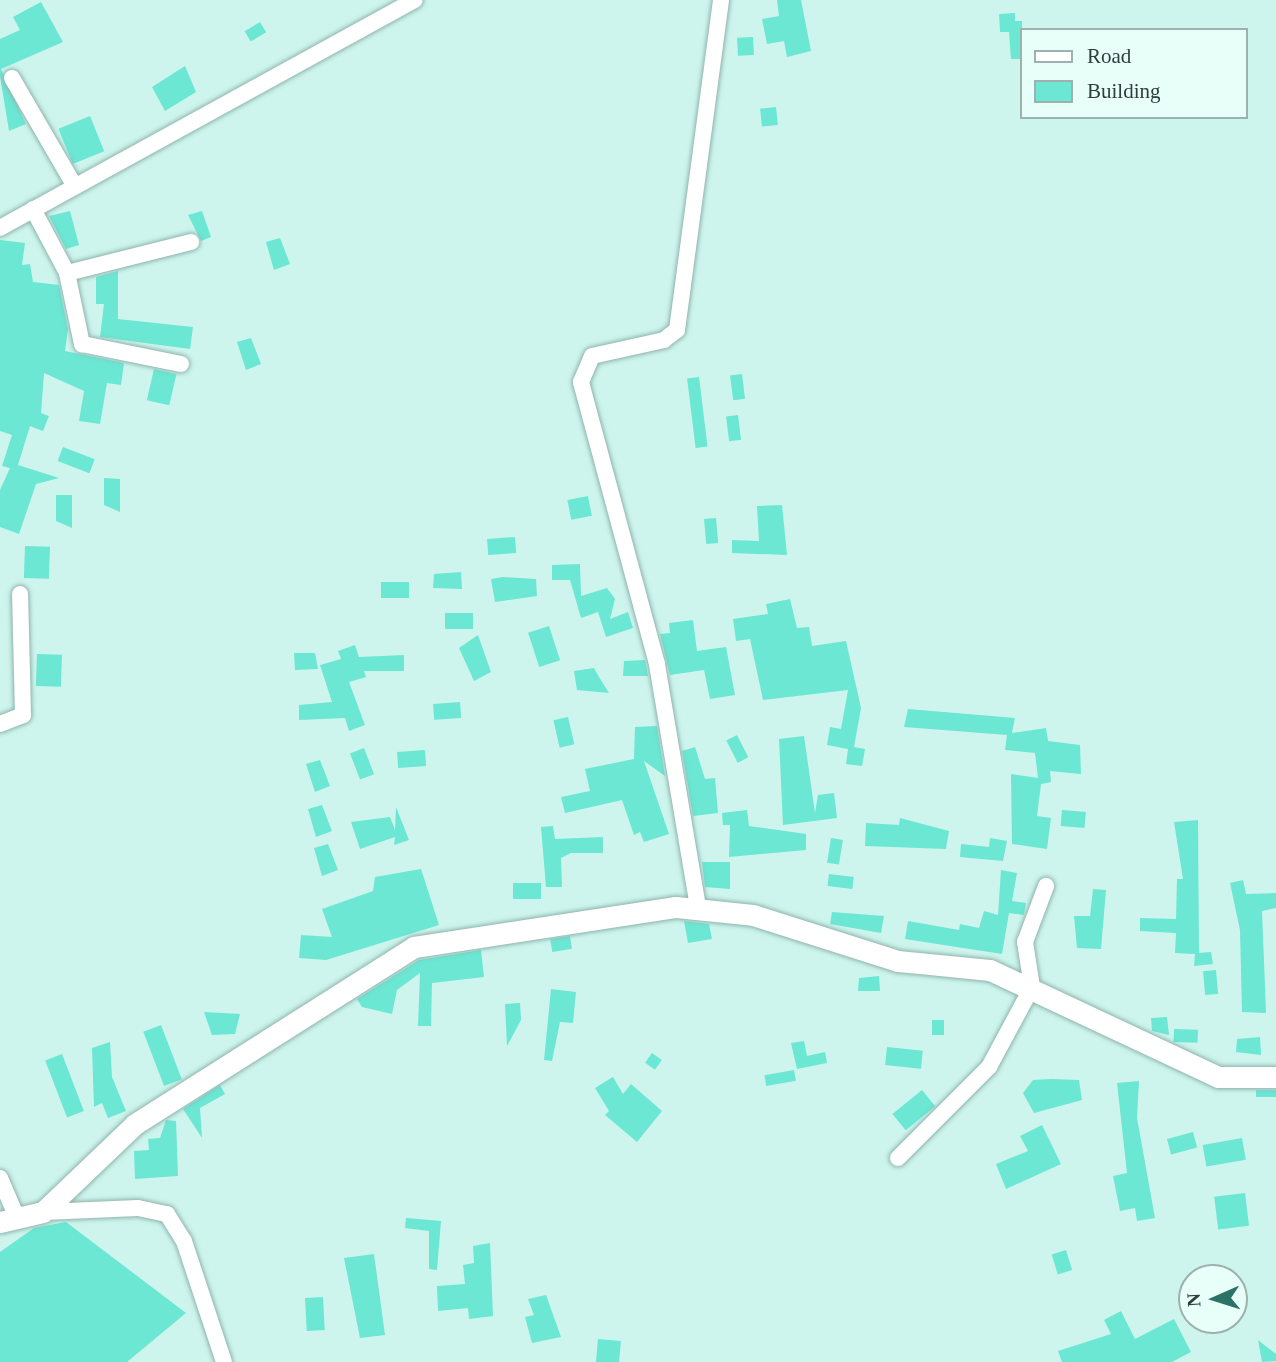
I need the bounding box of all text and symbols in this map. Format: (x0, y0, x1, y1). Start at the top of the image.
legend (1020, 28, 1248, 119)
text: Road (1087, 44, 1131, 68)
text: Building (1087, 79, 1161, 103)
north arrow (1178, 1264, 1248, 1334)
text: N (1183, 1293, 1204, 1307)

